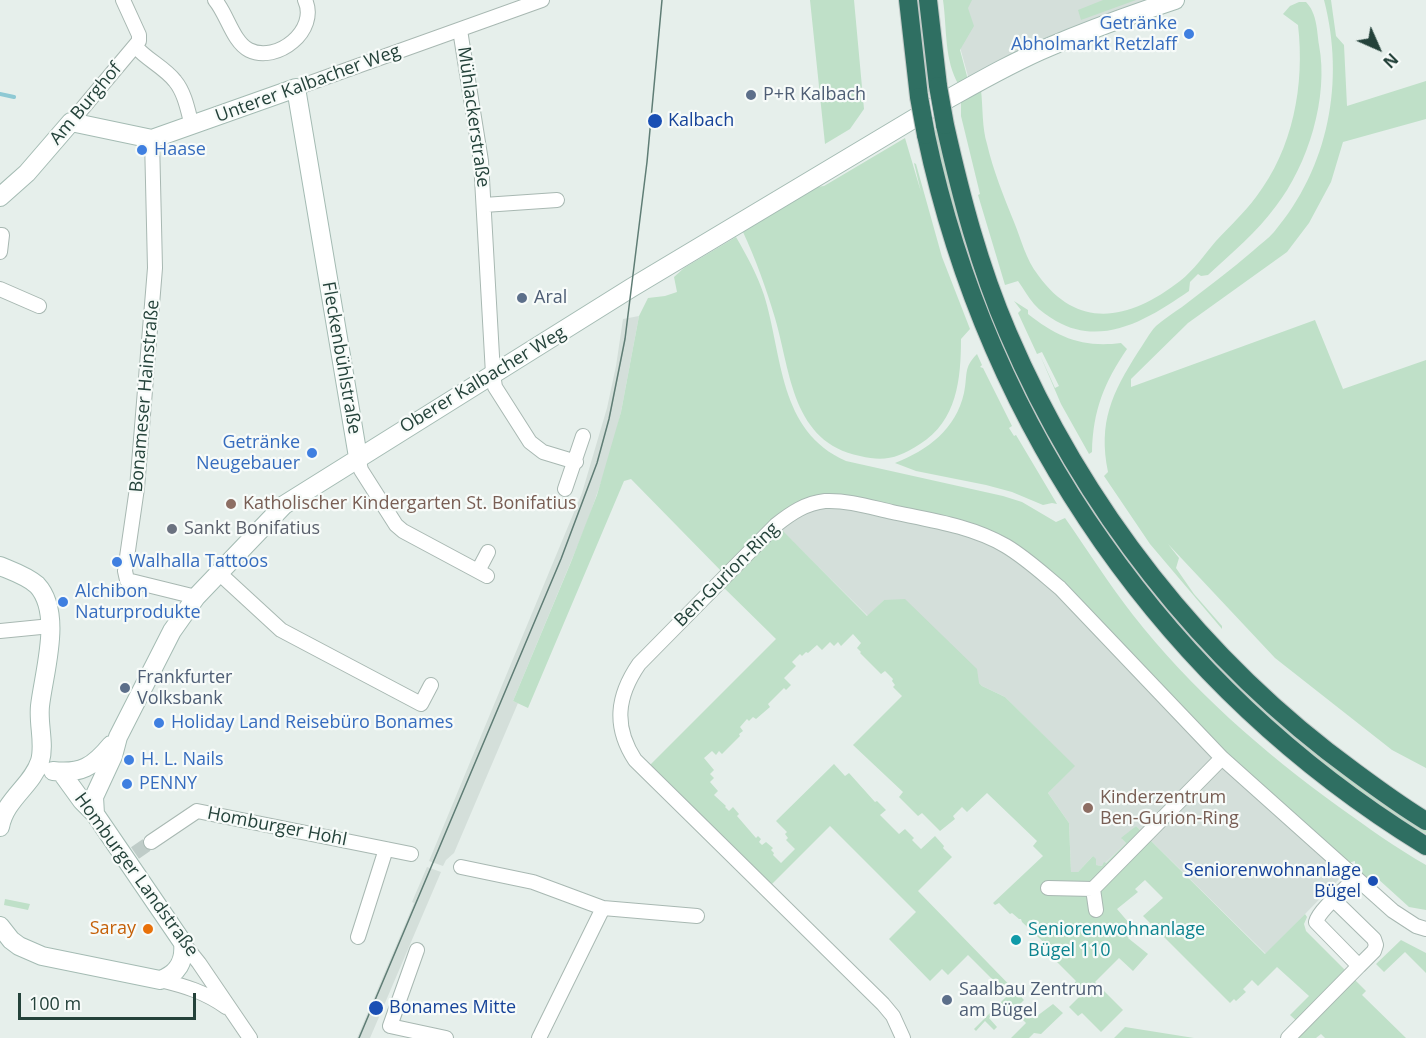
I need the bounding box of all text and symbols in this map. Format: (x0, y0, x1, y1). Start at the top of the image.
place label: Getränke Abholmarkt Retzlaff (1011, 13, 1177, 56)
north arrow (1348, 18, 1408, 78)
marker: Getränke Abholmarkt Retzlaff (1182, 27, 1196, 41)
street label: Unterer Kalbacher Weg (213, 40, 403, 128)
street label: Mühlackerstraße (452, 45, 494, 189)
text: N (1378, 48, 1403, 73)
street label: Am Burghof (45, 59, 127, 149)
place label: P+R Kalbach (763, 84, 866, 106)
marker: P+R Kalbach (744, 88, 758, 102)
place label: Kalbach (668, 110, 734, 132)
marker: Kalbach (646, 112, 664, 130)
place label: Haase (154, 139, 206, 161)
marker: Haase (135, 143, 149, 157)
street label: Fleckenbühlstraße (317, 280, 365, 436)
place label: Aral (534, 287, 567, 309)
marker: Aral (515, 291, 529, 305)
street label: Bonameser Hainstraße (126, 299, 164, 493)
street label: Oberer Kalbacher Weg (396, 322, 570, 438)
place label: Getränke Neugebauer (196, 432, 300, 474)
marker: Getränke Neugebauer (305, 446, 319, 460)
place label: Katholischer Kindergarten St. Bonifatius (243, 493, 577, 515)
marker: Katholischer Kindergarten St. Bonifatius (224, 497, 238, 511)
place label: Sankt Bonifatius (184, 518, 320, 540)
street label: Ben-Gurion-Ring (670, 518, 784, 632)
marker: Sankt Bonifatius (165, 522, 179, 536)
place label: Walhalla Tattoos (129, 551, 268, 573)
marker: Walhalla Tattoos (110, 555, 124, 569)
place label: Alchibon Naturprodukte (75, 581, 201, 624)
marker: Alchibon Naturprodukte (56, 595, 70, 609)
place label: Frankfurter Volksbank (137, 667, 232, 710)
marker: Frankfurter Volksbank (118, 681, 132, 695)
place label: Holiday Land Reisebüro Bonames (171, 712, 453, 734)
marker: Holiday Land Reisebüro Bonames (152, 716, 166, 730)
place label: H. L. Nails (141, 749, 224, 771)
marker: H. L. Nails (122, 753, 136, 767)
place label: PENNY (139, 773, 197, 795)
marker: PENNY (120, 777, 134, 791)
place label: Kinderzentrum Ben-Gurion-Ring (1100, 787, 1239, 830)
street label: Homburger Landstraße (69, 789, 203, 961)
marker: Kinderzentrum Ben-Gurion-Ring (1081, 801, 1095, 815)
street label: Homburger Hohl (205, 803, 349, 851)
place label: Seniorenwohnanlage Bügel (1184, 860, 1361, 902)
marker: Seniorenwohnanlage Bügel (1366, 874, 1380, 888)
place label: Saray (90, 918, 136, 940)
place label: Seniorenwohnanlage Bügel 110 (1028, 919, 1205, 962)
marker: Saray (141, 922, 155, 936)
marker: Seniorenwohnanlage Bügel 110 (1009, 933, 1023, 947)
place label: Saalbau Zentrum am Bügel (959, 979, 1103, 1022)
scale bar (21, 981, 200, 1019)
text: 100 m (29, 991, 81, 1015)
marker: Saalbau Zentrum am Bügel (940, 993, 954, 1007)
place label: Bonames Mitte (389, 997, 516, 1019)
marker: Bonames Mitte (367, 999, 385, 1017)

